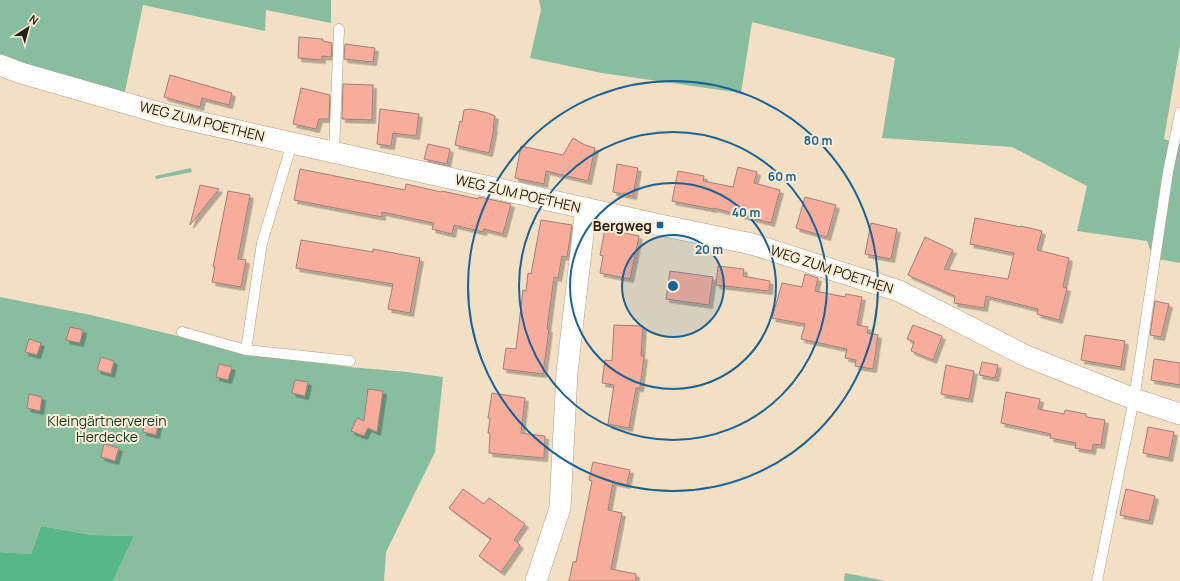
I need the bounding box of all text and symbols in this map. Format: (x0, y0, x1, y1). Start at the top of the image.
north arrow (8, 8, 48, 48)
text: N (27, 11, 42, 28)
street label: WEG ZUM POETHEN (137, 96, 267, 146)
text: 80 m (804, 132, 832, 149)
text: 60 m (768, 168, 796, 185)
street label: WEG ZUM POETHEN (453, 169, 583, 217)
text: 40 m (732, 204, 760, 221)
place label: Bergweg (593, 216, 652, 235)
marker: Bergweg (655, 220, 665, 230)
street label: WEG ZUM POETHEN (768, 240, 896, 298)
text: 20 m (695, 241, 723, 258)
centre of rings (666, 279, 680, 293)
park label: Kleingärtnerverein Herdecke (47, 411, 167, 446)

